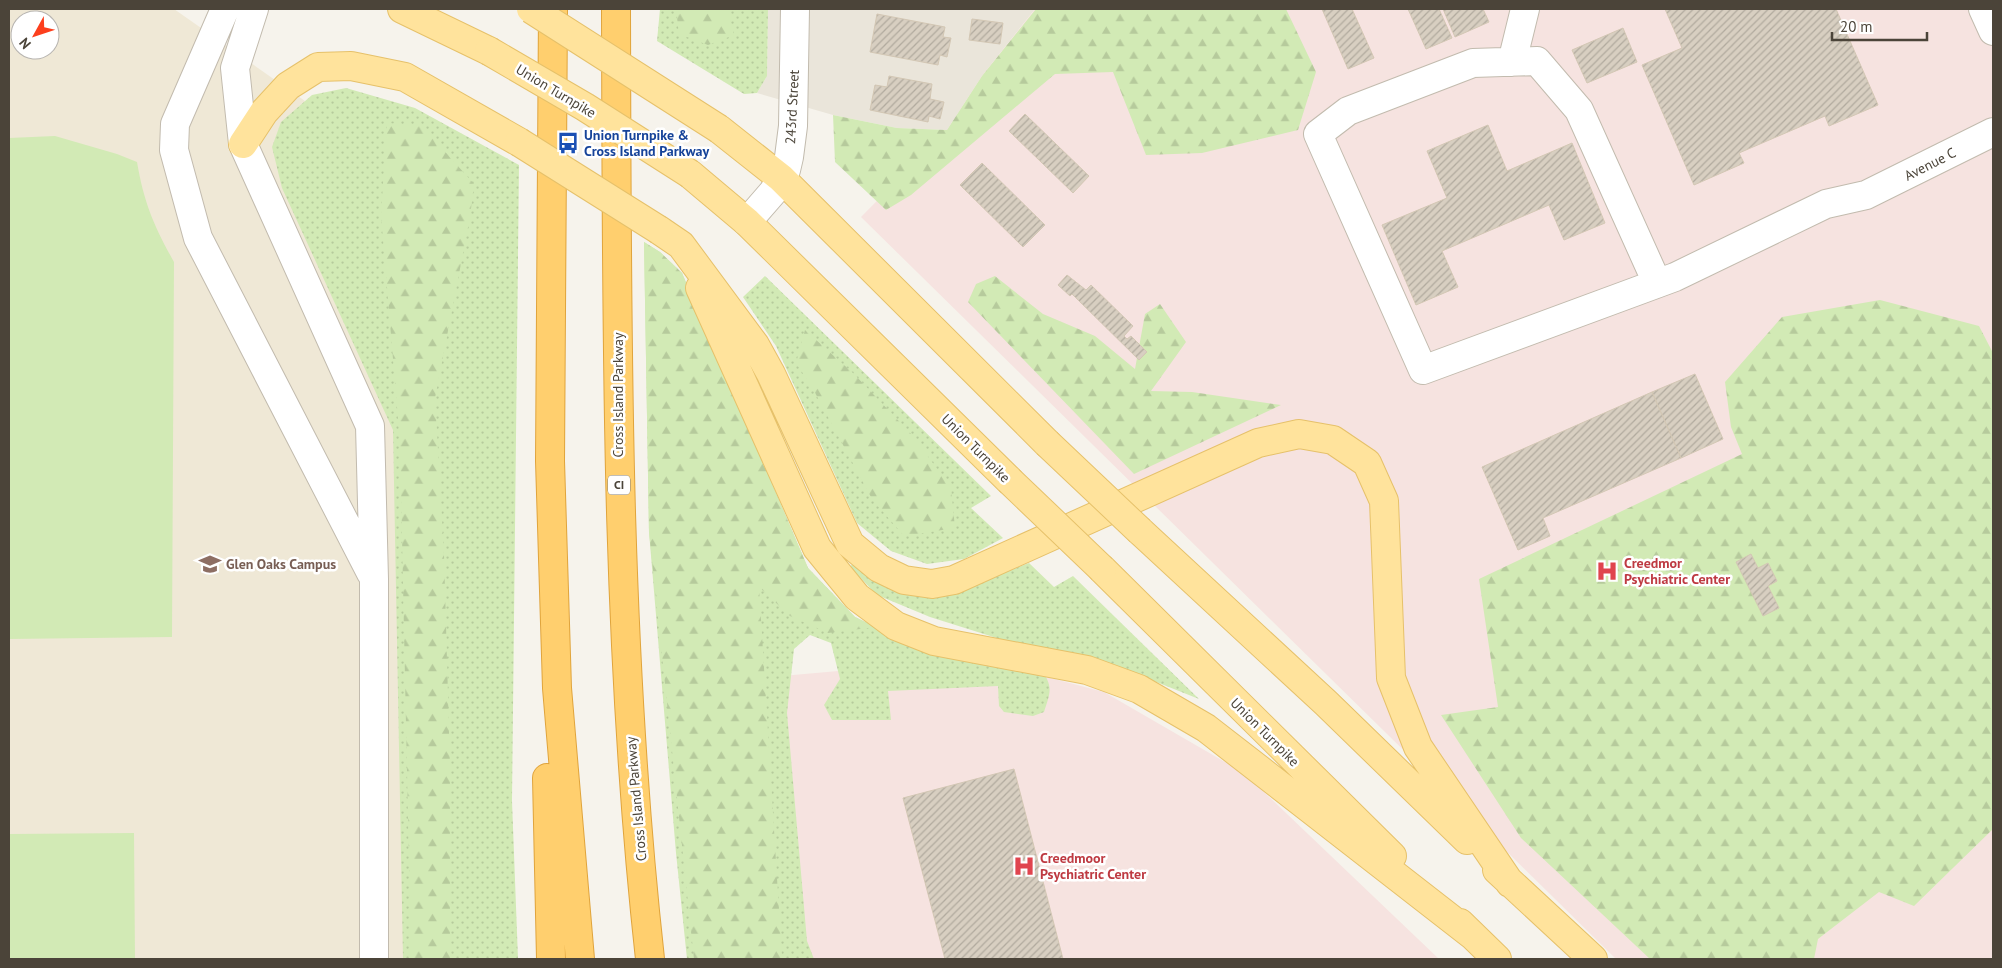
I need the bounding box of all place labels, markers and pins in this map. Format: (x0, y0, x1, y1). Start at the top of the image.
place label: Union Turnpike & Cross Island Parkway (584, 126, 710, 160)
bus stop icon: Union Turnpike & Cross Island Parkway (555, 130, 581, 156)
school or university icon: Glen Oaks Campus (197, 551, 223, 577)
place label: Creedmor Psychiatric Center (1624, 554, 1730, 588)
place label: Glen Oaks Campus (226, 555, 336, 573)
hospital icon: Creedmor Psychiatric Center (1594, 558, 1620, 584)
place label: Creedmoor Psychiatric Center (1040, 849, 1146, 883)
hospital icon: Creedmoor Psychiatric Center (1011, 853, 1037, 879)

